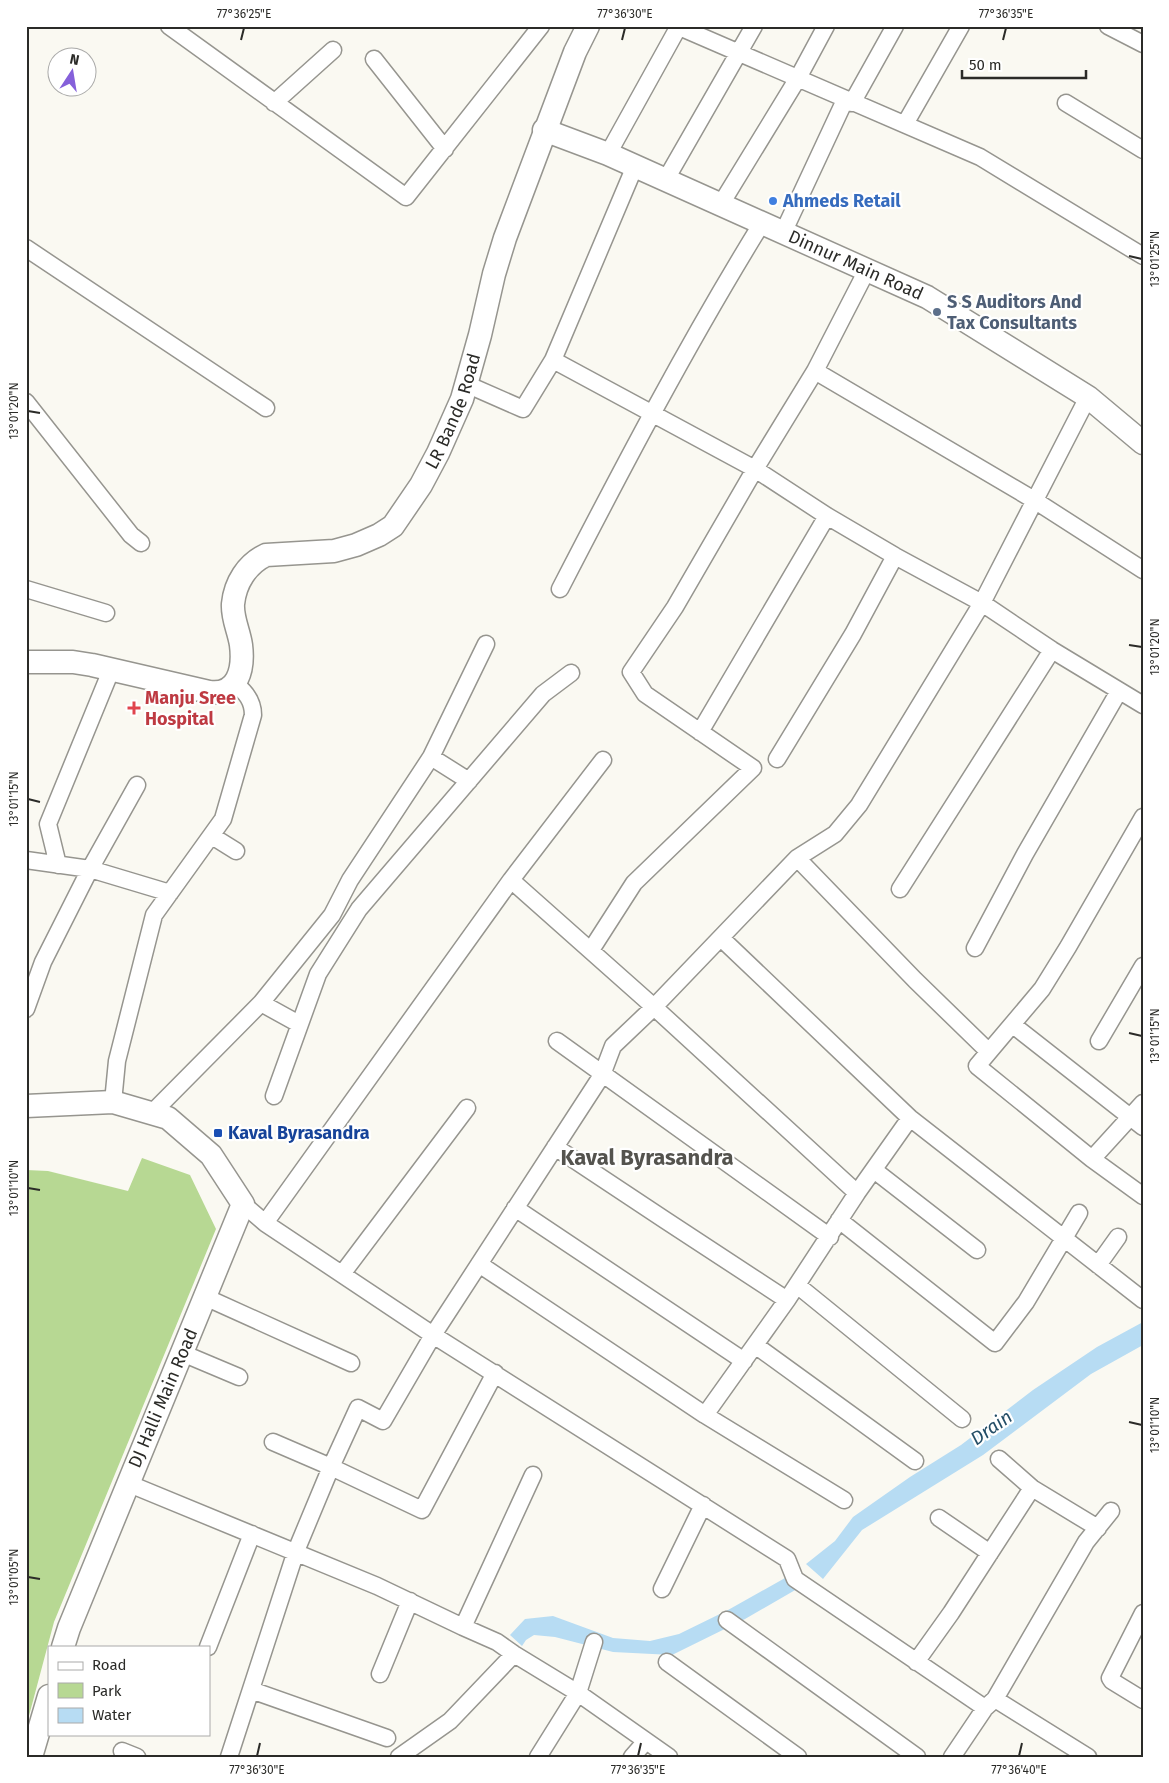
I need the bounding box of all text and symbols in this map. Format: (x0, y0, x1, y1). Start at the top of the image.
text: 77°36'25"E (217, 7, 271, 21)
text: 77°36'30"E (597, 7, 653, 21)
text: 77°36'35"E (979, 7, 1033, 21)
north arrow (48, 48, 98, 98)
scale bar (962, 48, 1085, 80)
text: N (68, 50, 81, 69)
text: 50 m (969, 56, 1002, 74)
place label: Ahmeds Retail (782, 190, 901, 212)
marker: Ahmeds Retail (767, 195, 779, 207)
street label: Dinnur Main Road (785, 225, 927, 305)
text: 13°01'25"N (1148, 231, 1162, 287)
place label: S S Auditors And Tax Consultants (947, 291, 1082, 334)
marker: S S Auditors And Tax Consultants (931, 306, 943, 318)
street label: LR Bande Road (420, 351, 485, 473)
text: 13°01'20"N (7, 382, 21, 440)
text: 13°01'20"N (1148, 618, 1162, 676)
place label: Manju Sree Hospital (145, 687, 236, 730)
marker: Manju Sree Hospital (127, 701, 141, 715)
text: 13°01'15"N (7, 771, 21, 827)
text: 13°01'15"N (1148, 1008, 1162, 1064)
place label: Kaval Byrasandra (228, 1122, 370, 1144)
marker: Kaval Byrasandra (212, 1127, 224, 1139)
district label: Kaval Byrasandra (560, 1144, 734, 1171)
text: 13°01'10"N (7, 1160, 21, 1216)
street label: DJ Halli Main Road (124, 1325, 202, 1471)
text: 13°01'10"N (1148, 1397, 1162, 1453)
water label: Drain (966, 1405, 1017, 1450)
text: 13°01'05"N (7, 1549, 21, 1605)
legend (48, 1646, 210, 1736)
text: Road (92, 1656, 127, 1674)
text: Park (92, 1682, 122, 1700)
text: Water (92, 1706, 131, 1724)
text: 77°36'30"E (229, 1763, 285, 1777)
text: 77°36'35"E (611, 1763, 665, 1777)
text: 77°36'40"E (991, 1763, 1047, 1777)

